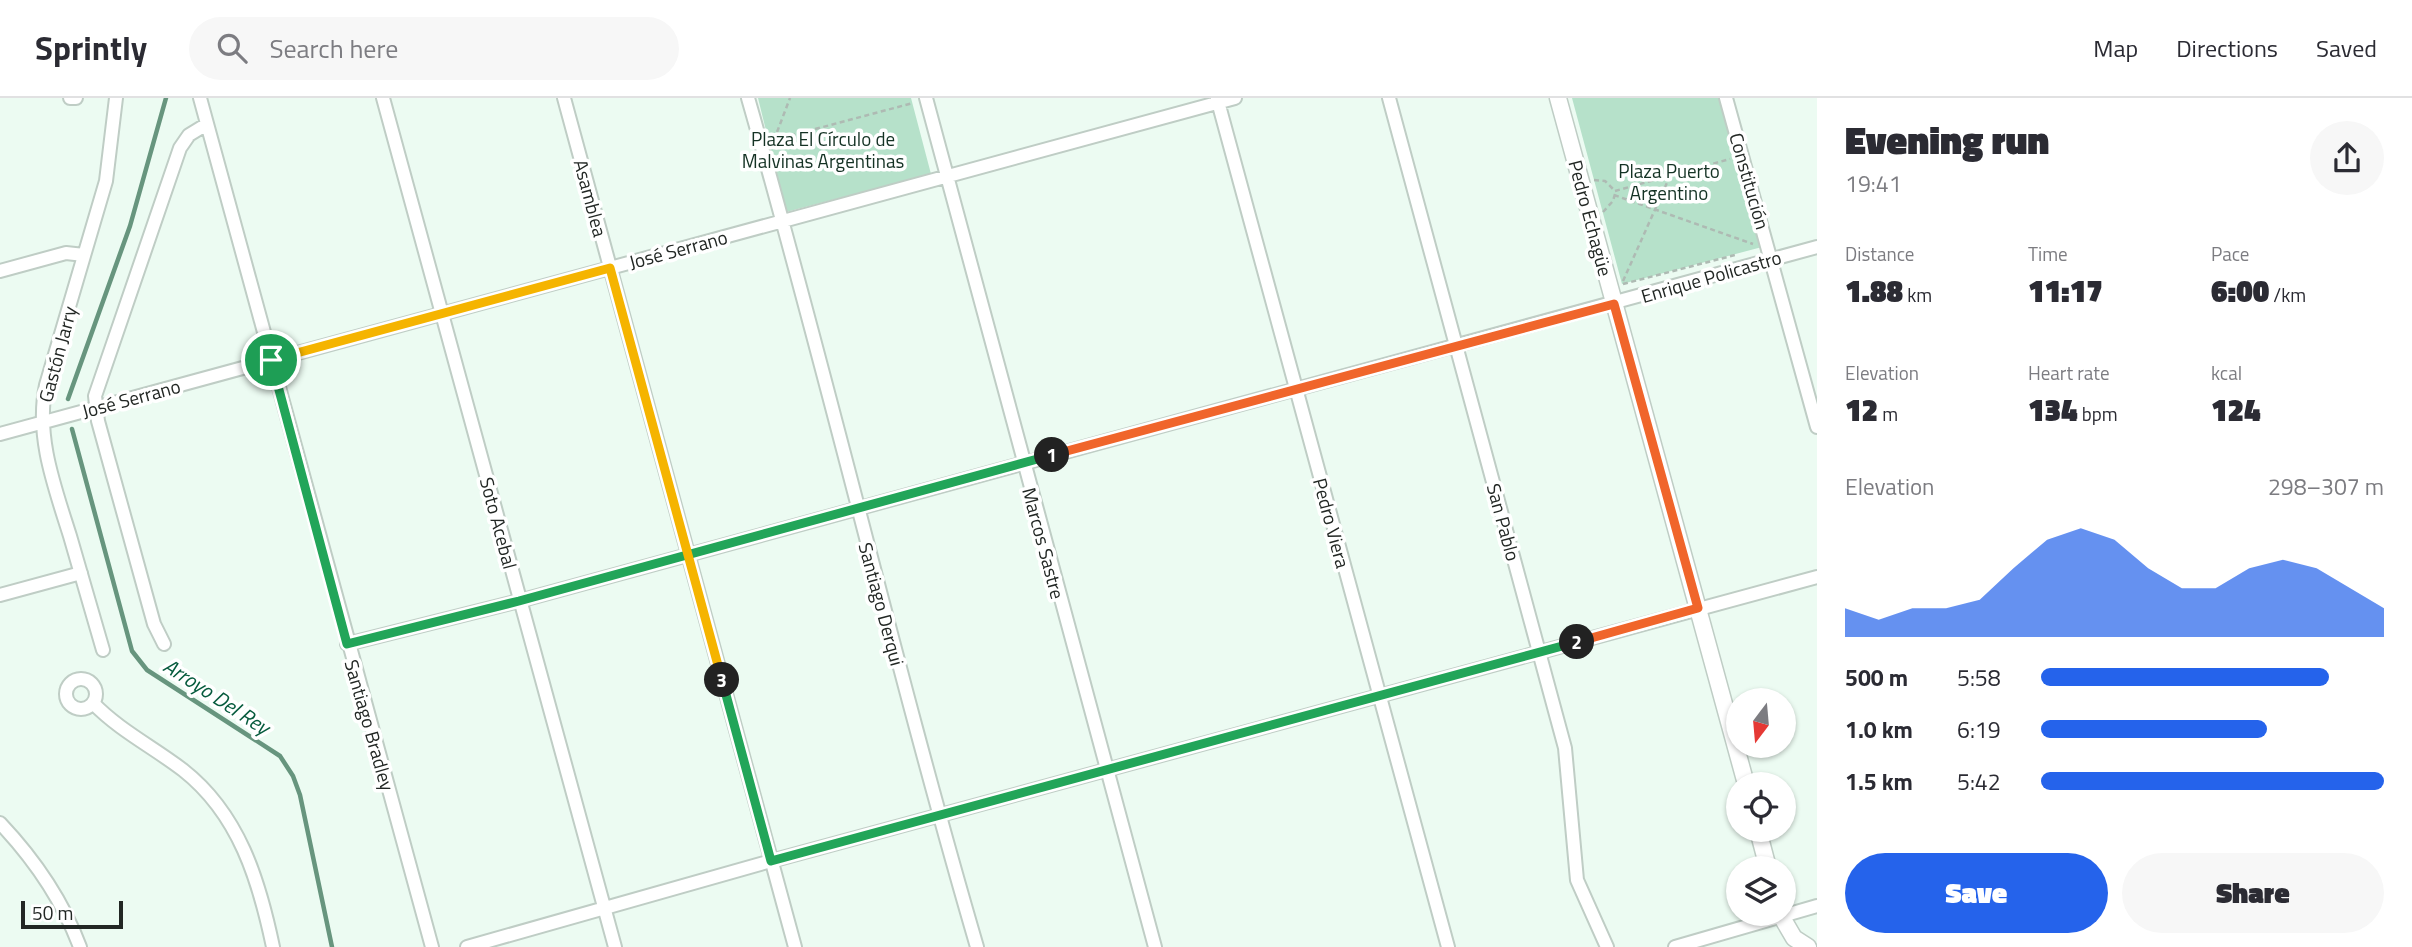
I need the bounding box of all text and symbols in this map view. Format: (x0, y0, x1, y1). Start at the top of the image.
search box (189, 17, 679, 80)
text: Sprintly (35, 23, 147, 73)
icon: search (213, 29, 251, 67)
text: Search here (269, 29, 398, 68)
text: Map (2093, 30, 2138, 66)
text: Directions (2176, 30, 2278, 66)
text: Saved (2316, 30, 2377, 66)
text: Evening run (1845, 111, 2049, 169)
button: share (2310, 121, 2384, 195)
park label: Plaza El Círculo de Malvinas Argentinas (742, 124, 904, 175)
street label: Constitución (1722, 129, 1778, 233)
street label: Asamblea (567, 156, 615, 240)
park label: Plaza Puerto Argentino (1618, 156, 1720, 207)
street label: Pedro Echagüe (1562, 157, 1620, 279)
text: 19:41 (1845, 166, 1902, 201)
street label: José Serrano (626, 222, 730, 276)
text: Distance (1845, 239, 1914, 268)
text: Time (2028, 239, 2068, 268)
text: Pace (2211, 239, 2249, 268)
street label: Enrique Policastro (1637, 242, 1785, 310)
text: 1.88 (1845, 268, 1903, 314)
text: 11:17 (2028, 268, 2103, 314)
text: 6:00 (2211, 268, 2269, 314)
text: km (1903, 280, 1932, 309)
text: /km (2269, 280, 2306, 309)
street label: Gastón Jarry (30, 303, 84, 405)
pin (241, 330, 301, 390)
icon: arrive (252, 341, 290, 379)
text: Elevation (1845, 358, 1919, 387)
text: Heart rate (2028, 358, 2110, 387)
text: kcal (2211, 358, 2242, 387)
street label: José Serrano (79, 371, 183, 425)
text: 12 (1845, 387, 1878, 433)
text: 134 (2028, 387, 2078, 433)
text: 124 (2211, 387, 2261, 433)
text: m (1878, 399, 1898, 428)
text: bpm (2078, 399, 2118, 428)
pin: 1 (1034, 438, 1070, 472)
text: 1 (1046, 440, 1057, 469)
text: Elevation (1845, 469, 1934, 504)
text: 298–307 m (2268, 469, 2384, 504)
street label: Soto Acebal (473, 474, 525, 572)
street label: Pedro Viera (1306, 475, 1358, 572)
street label: San Pablo (1480, 480, 1528, 564)
street label: Marcos Sastre (1015, 484, 1073, 602)
street label: Santiago Derqui (852, 539, 912, 669)
pin: 2 (1560, 624, 1594, 660)
text: 2 (1571, 627, 1582, 656)
water label: Arroyo Del Rey (157, 650, 279, 744)
street label: Santiago Bradley (337, 656, 403, 794)
text: 500 m (1845, 660, 1908, 695)
text: 5:58 (1957, 660, 2001, 695)
pin: 3 (704, 662, 740, 698)
text: 3 (716, 665, 727, 694)
north arrow (1726, 688, 1796, 758)
map controls (1726, 688, 1796, 926)
text: 1.0 km (1845, 712, 1913, 747)
text: 6:19 (1957, 712, 2001, 747)
text: 1.5 km (1845, 764, 1913, 799)
text: 5:42 (1957, 764, 2001, 799)
button: locate (1726, 772, 1796, 842)
button: Save (1845, 853, 2108, 933)
button: Share (2122, 853, 2384, 933)
button: layers (1726, 856, 1796, 926)
scale bar (21, 898, 122, 930)
text: 50 m (32, 898, 73, 927)

